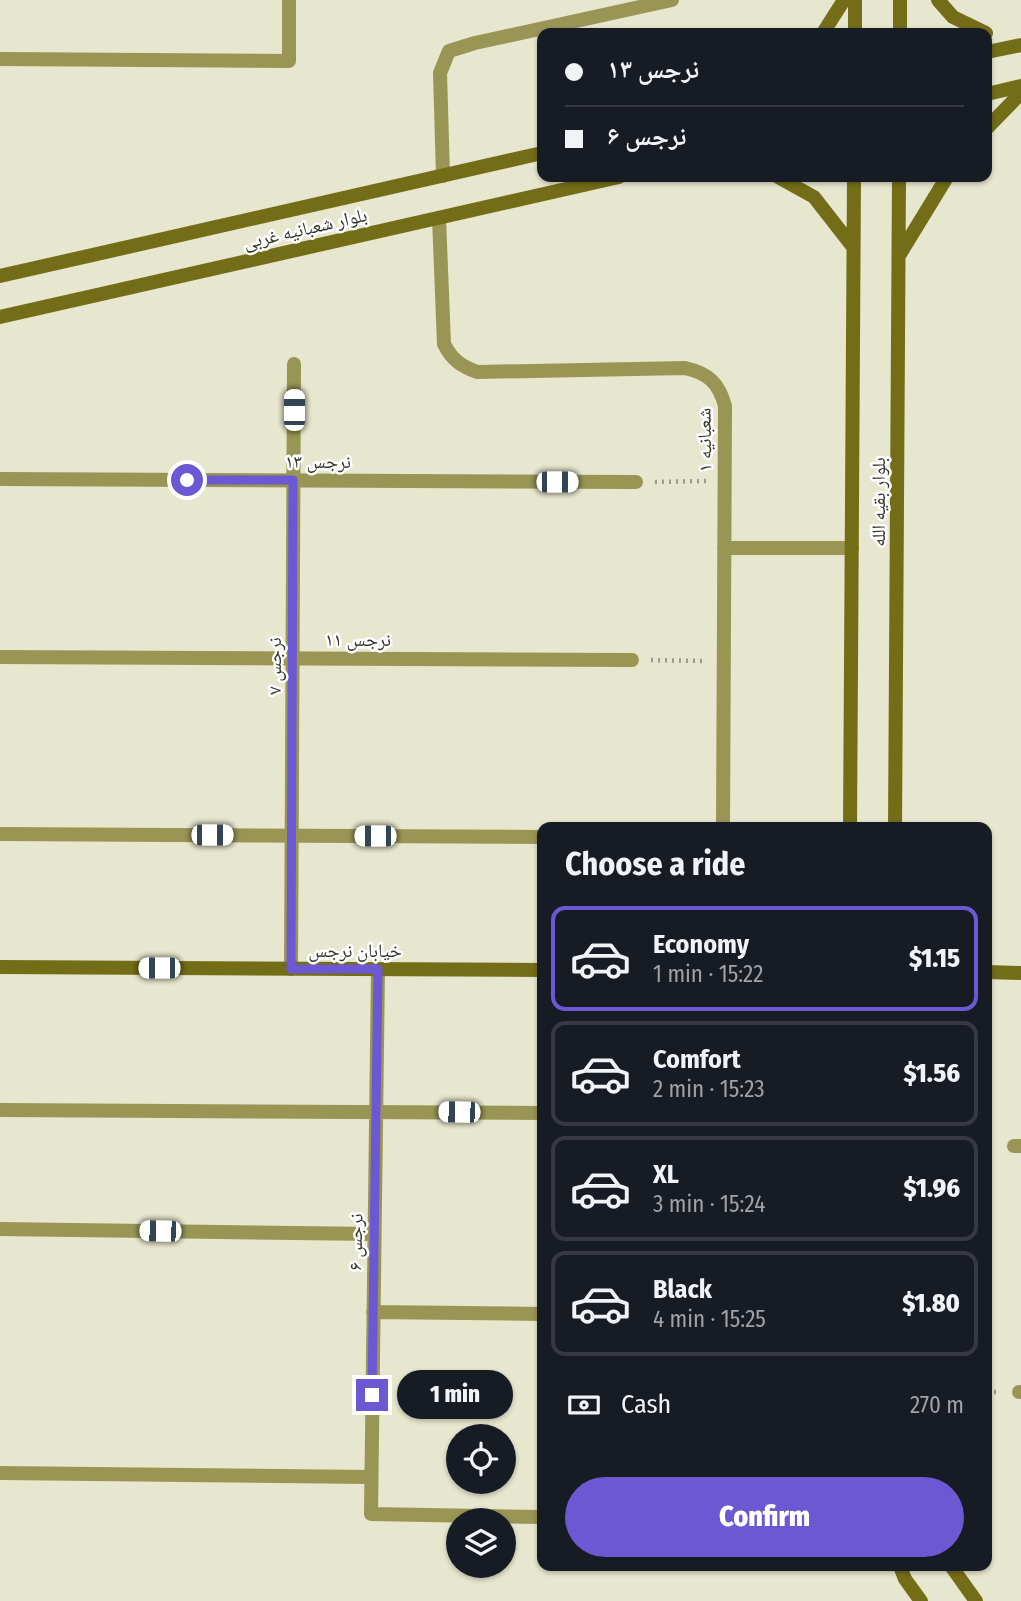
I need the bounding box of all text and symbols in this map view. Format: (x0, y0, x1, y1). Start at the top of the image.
text: نرجس ۱۳ (607, 54, 699, 85)
text: نرجس ۶ (607, 121, 686, 152)
street label: بلوار شعبانیه غربی (241, 203, 369, 254)
car (284, 389, 305, 431)
street label: شعبانیه ۱ (692, 408, 717, 472)
street label: نرجس ۱۳ (285, 450, 351, 473)
street label: بلوار بقیه الله (867, 457, 890, 547)
route start (171, 464, 203, 496)
car (537, 472, 579, 493)
street label: نرجس ۱۱ (325, 628, 391, 651)
street label: نرجس ۷ (263, 637, 286, 695)
car (192, 825, 234, 846)
car (355, 826, 397, 847)
text: Choose a ride (565, 845, 746, 883)
icon: car (569, 927, 632, 990)
text: Economy (653, 929, 749, 960)
street label: خیابان نرجس (308, 939, 402, 962)
text: $1.15 (909, 943, 960, 974)
car (139, 958, 181, 979)
text: 1 min · 15:22 (653, 960, 763, 988)
icon: car (569, 1042, 632, 1105)
text: Comfort (653, 1044, 741, 1075)
text: $1.56 (904, 1058, 960, 1089)
text: 2 min · 15:23 (653, 1075, 765, 1103)
car (438, 1101, 481, 1123)
icon: car (569, 1157, 632, 1220)
text: XL (653, 1159, 679, 1190)
text: $1.96 (904, 1173, 960, 1204)
text: 3 min · 15:24 (653, 1190, 765, 1218)
street label: نرجس ۶ (344, 1213, 367, 1271)
car (139, 1220, 182, 1242)
icon: car (569, 1272, 632, 1335)
text: Black (653, 1274, 712, 1305)
text: $1.80 (902, 1288, 960, 1319)
text: 4 min · 15:25 (653, 1305, 766, 1333)
callout: 1 min (396, 1370, 512, 1420)
route end (356, 1379, 388, 1411)
text: 1 min (430, 1380, 480, 1408)
icon: cash (565, 1386, 603, 1424)
text: Cash (621, 1389, 671, 1420)
text: 270 m (910, 1391, 964, 1419)
map controls (446, 1424, 516, 1578)
button: locate (446, 1424, 516, 1494)
button: Confirm (565, 1477, 964, 1557)
button: layers (446, 1508, 516, 1578)

